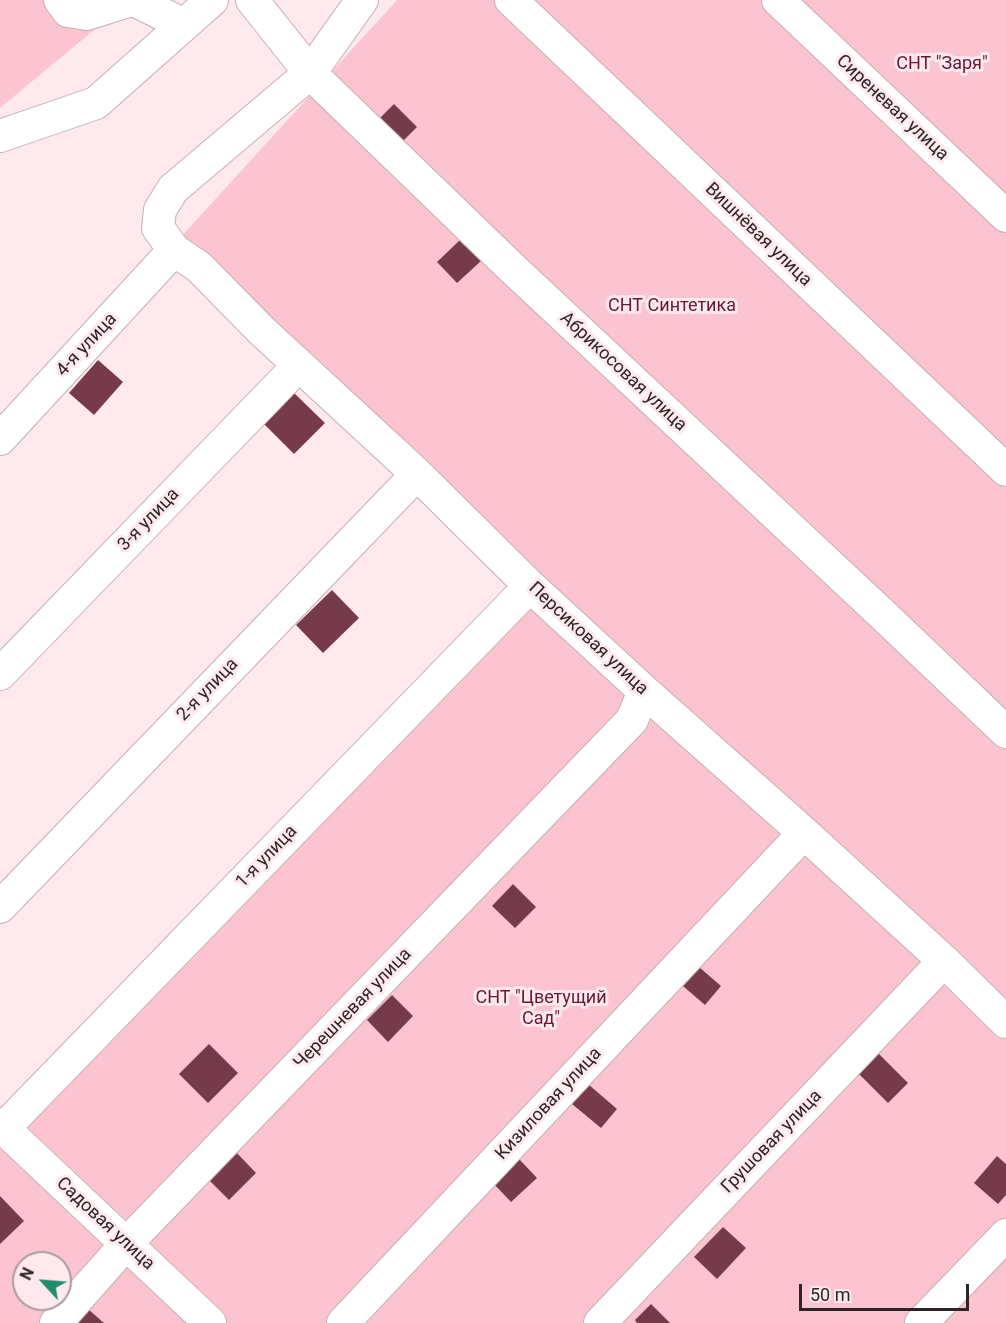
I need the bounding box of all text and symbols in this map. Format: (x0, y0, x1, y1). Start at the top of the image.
street label: Сиреневая улица (831, 50, 953, 166)
park label: СНТ "Заря" (896, 53, 988, 75)
street label: Вишнёвая улица (700, 179, 816, 291)
park label: СНТ Синтетика (608, 295, 736, 317)
street label: Абрикосовая улица (555, 308, 691, 436)
street label: 4-я улица (52, 309, 122, 381)
street label: 3-я улица (114, 484, 184, 556)
street label: Персиковая улица (524, 578, 652, 700)
street label: 2-я улица (173, 654, 243, 726)
street label: 1-я улица (232, 821, 302, 893)
street label: Черешневая улица (290, 944, 416, 1074)
park label: СНТ "Цветущий Сад" (475, 987, 607, 1030)
street label: Кизиловая улица (491, 1043, 607, 1165)
street label: Грушовая улица (717, 1086, 827, 1198)
street label: Садовая улица (51, 1173, 159, 1275)
north arrow (12, 1251, 72, 1311)
text: N (16, 1265, 38, 1283)
scale bar (802, 1272, 972, 1310)
text: 50 m (810, 1284, 850, 1305)

